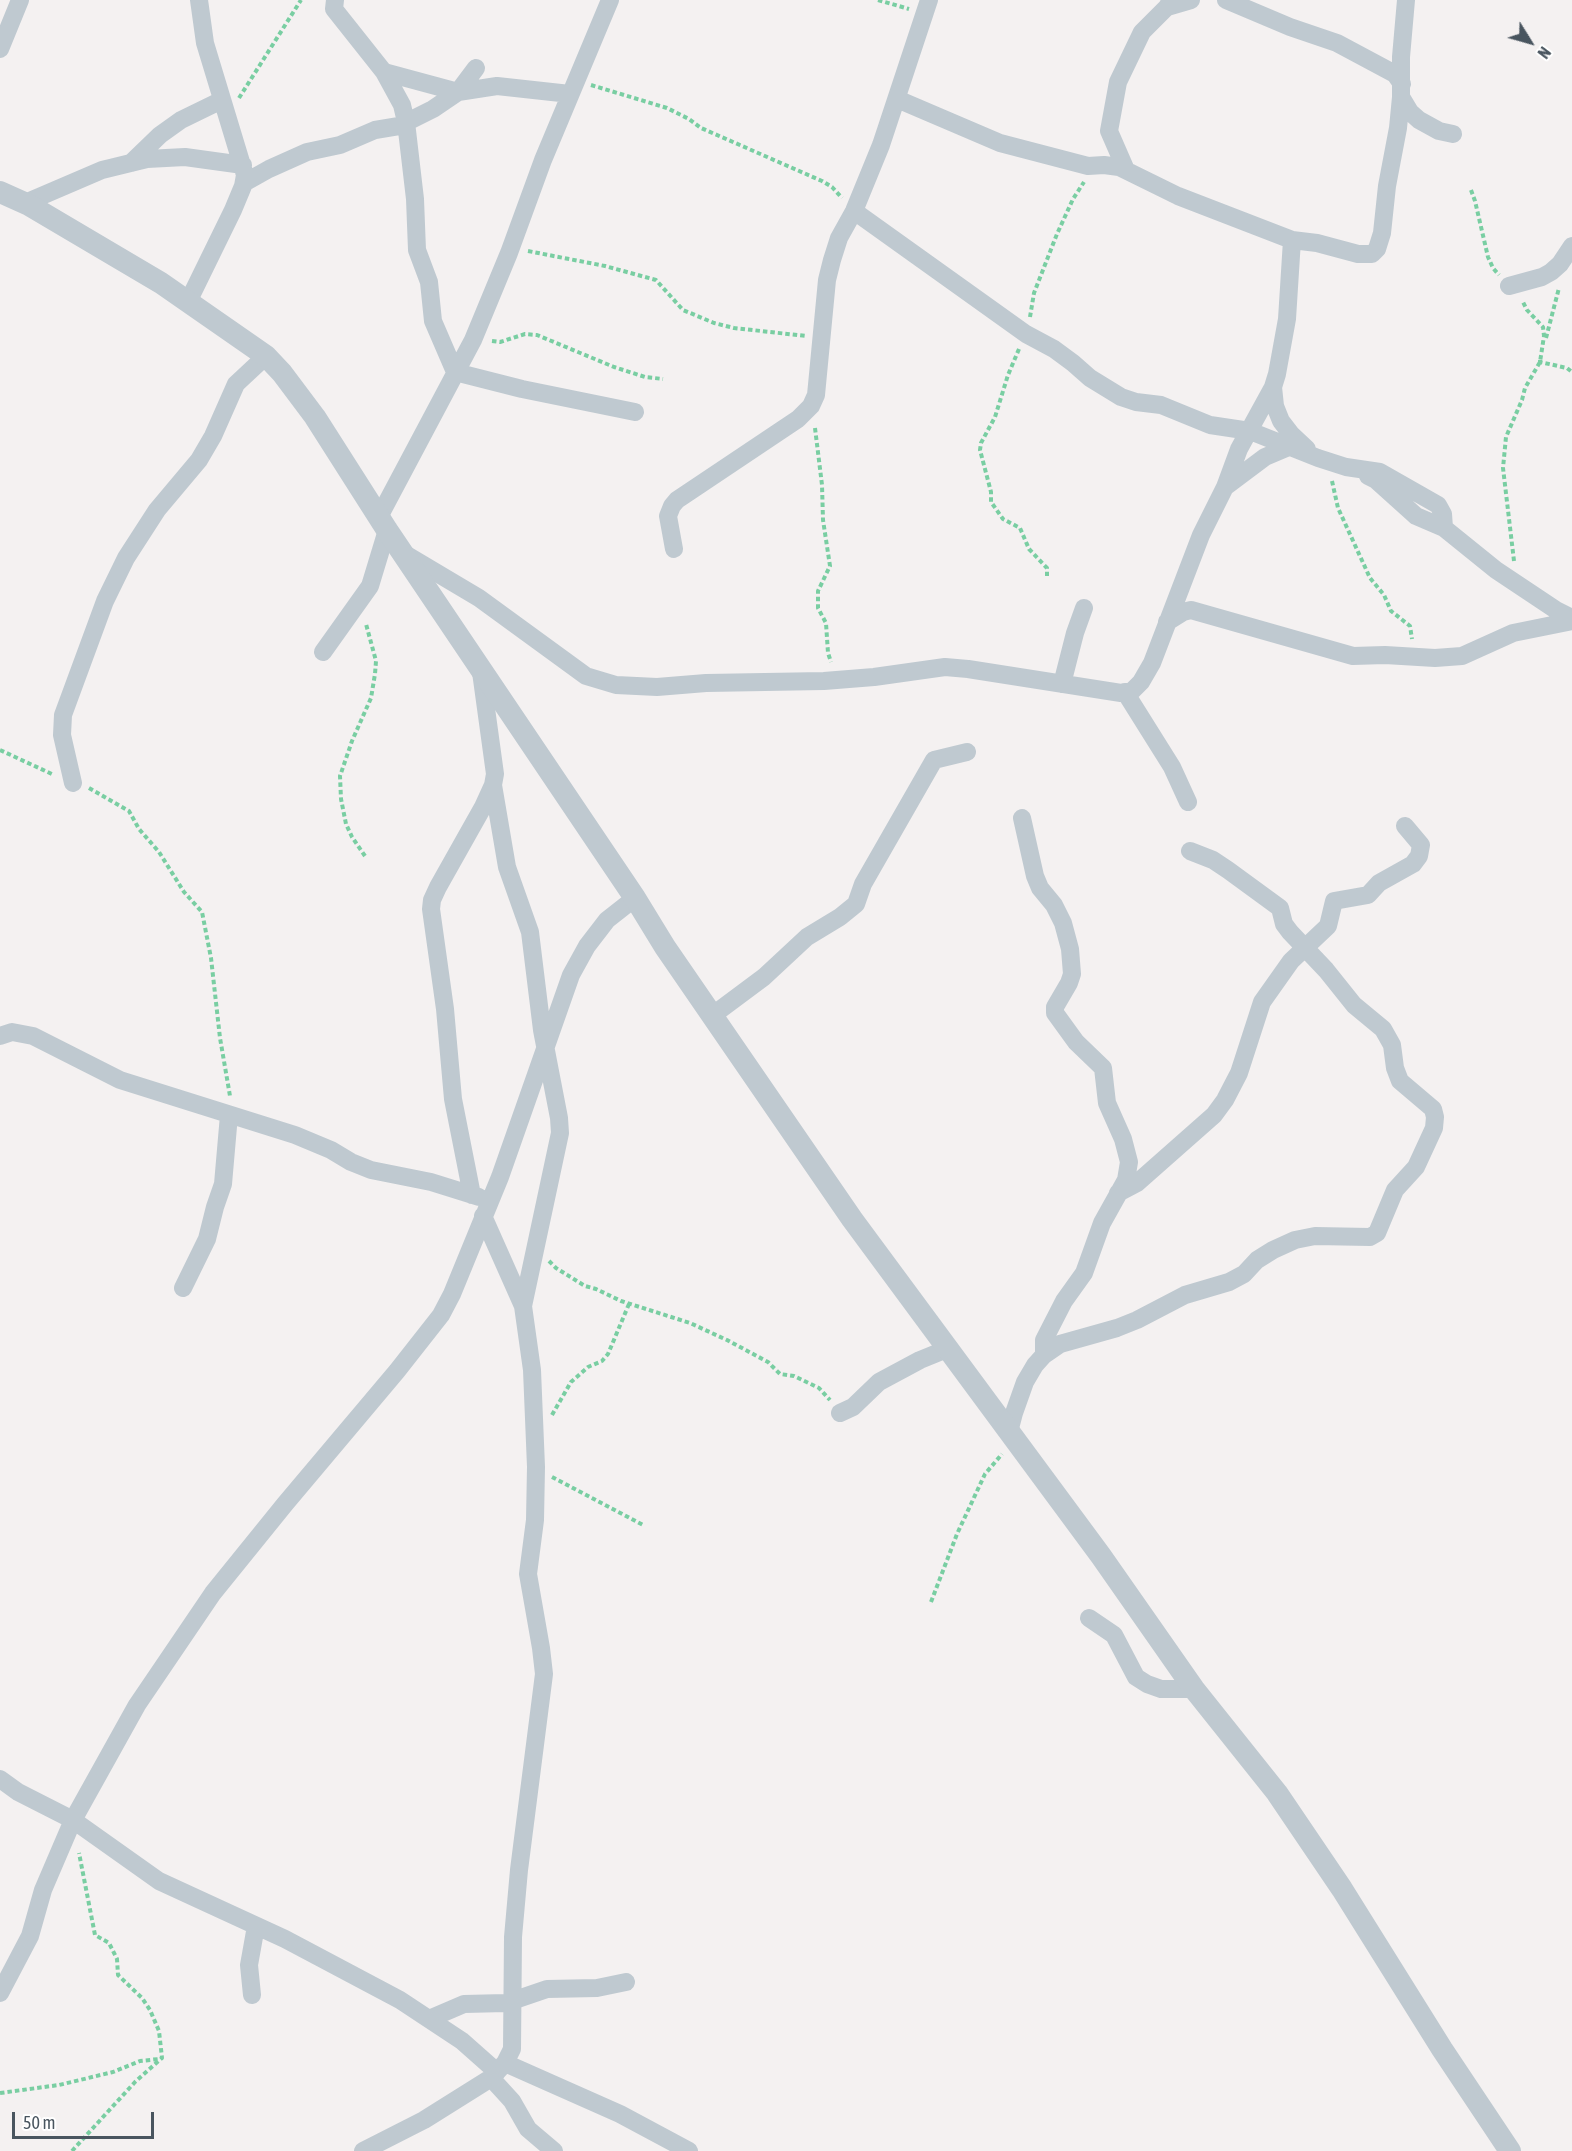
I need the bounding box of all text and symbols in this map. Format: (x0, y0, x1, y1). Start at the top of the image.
north arrow (1500, 12, 1560, 72)
text: N (1534, 44, 1554, 62)
scale bar (15, 2100, 158, 2138)
text: 50 m (23, 2112, 55, 2133)

